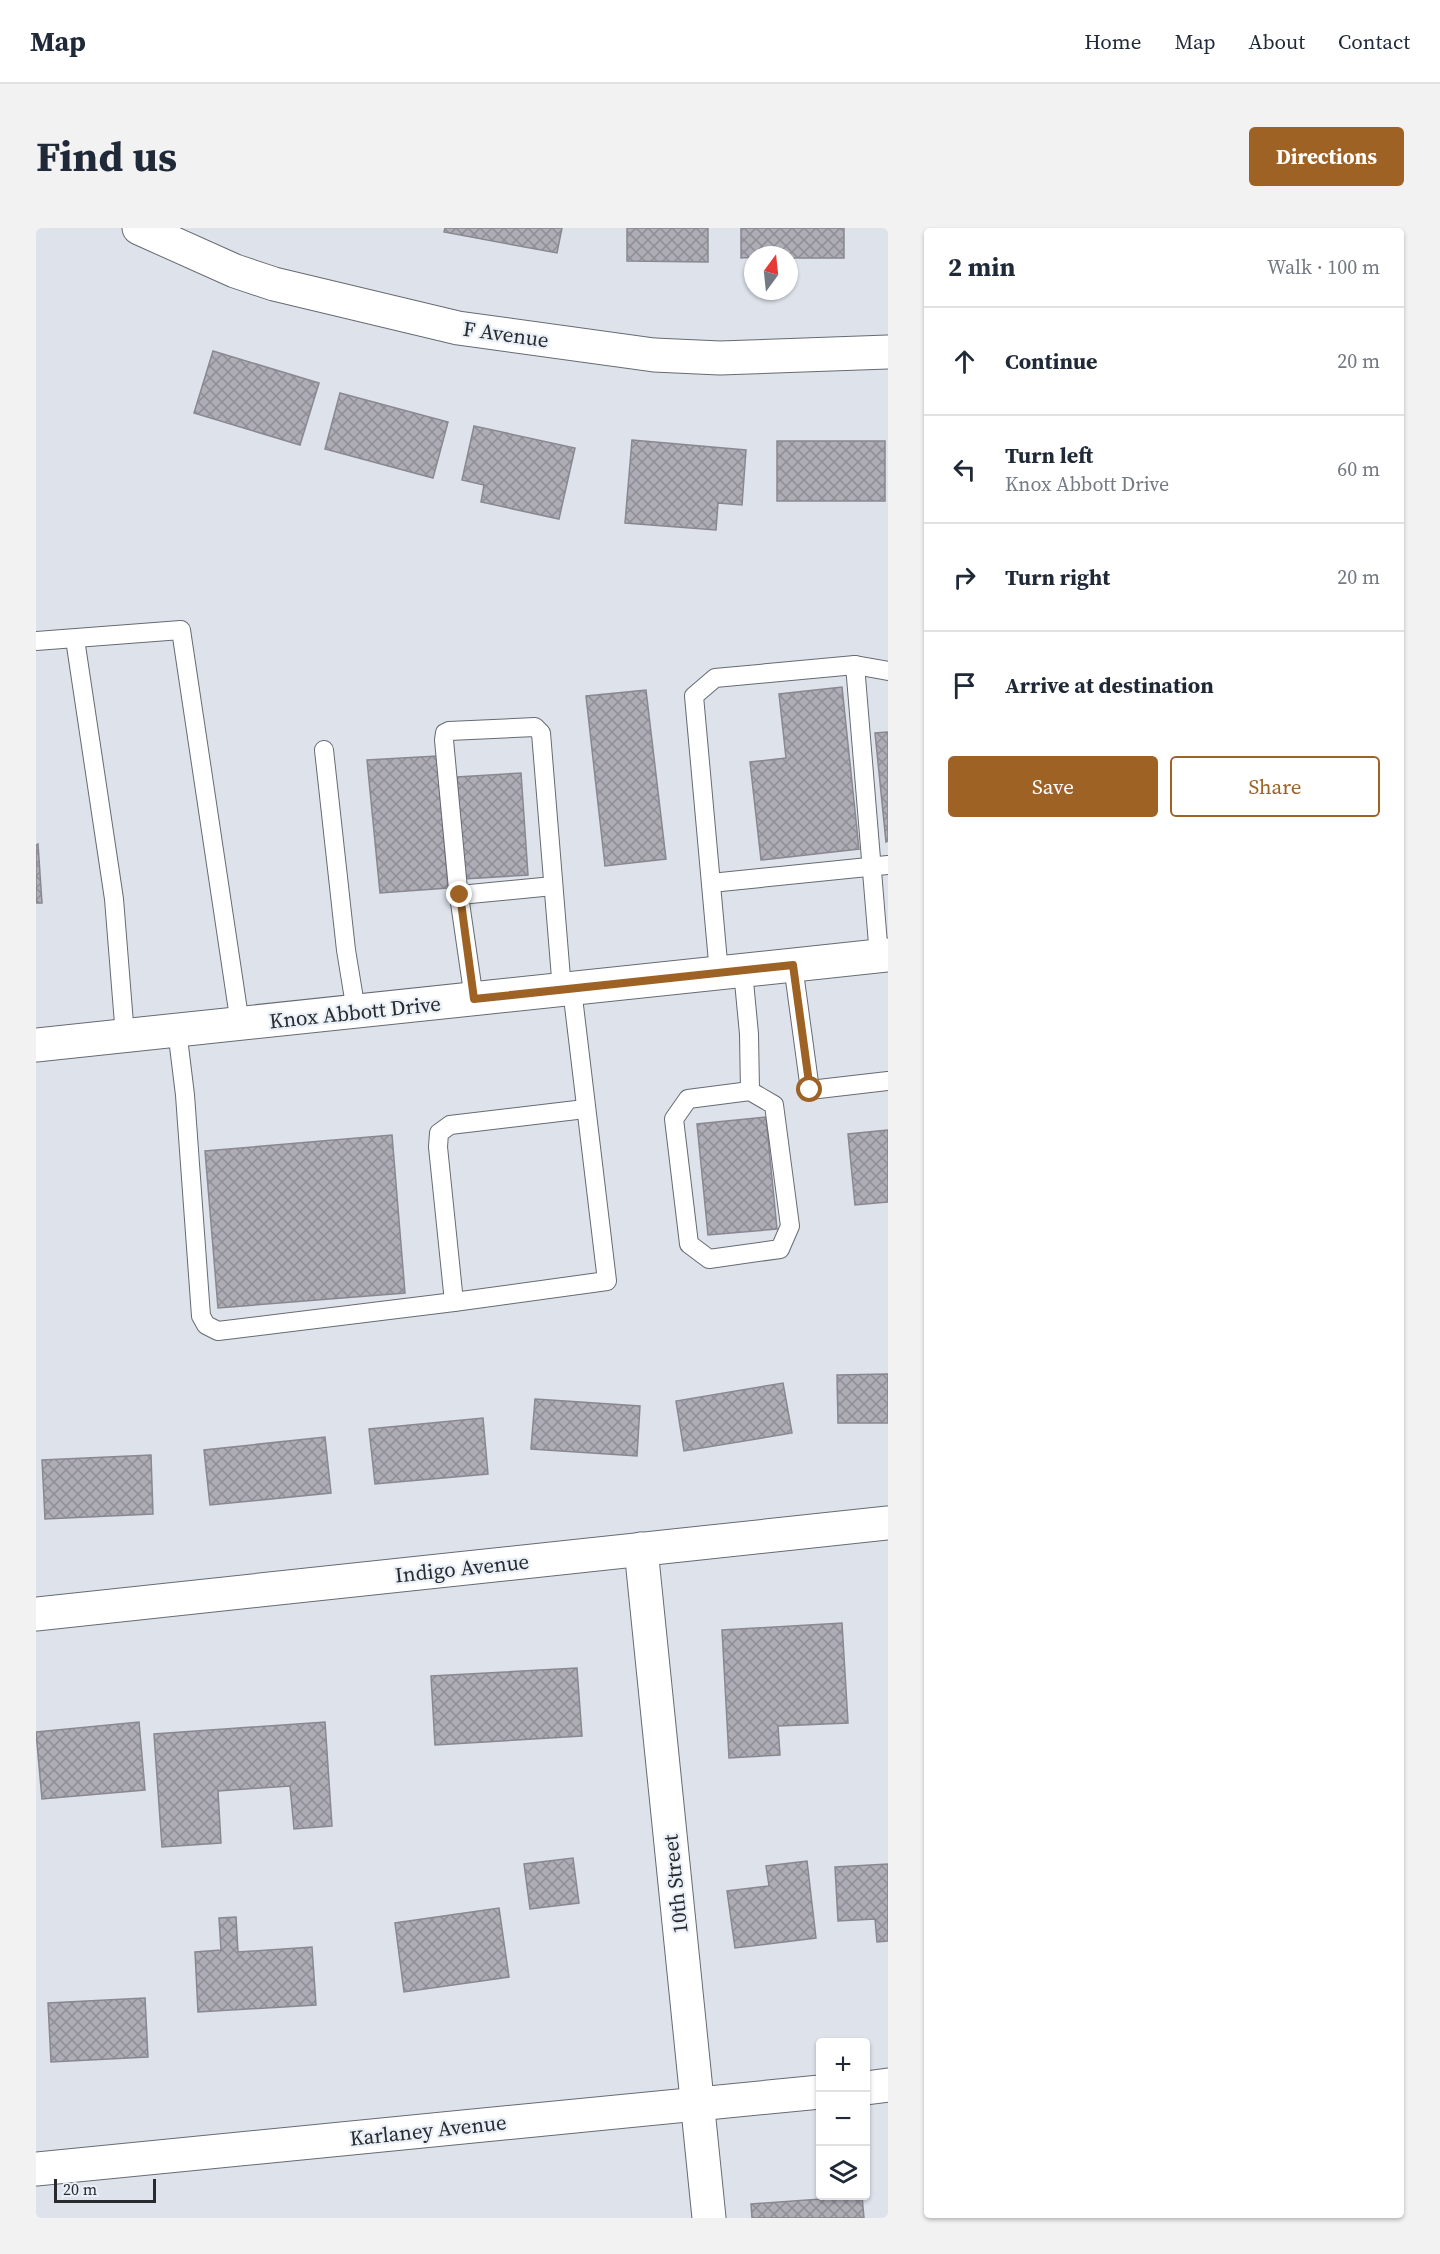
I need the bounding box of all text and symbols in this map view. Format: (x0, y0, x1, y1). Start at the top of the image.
text: Map (30, 22, 86, 60)
text: Home (1084, 27, 1142, 56)
text: Map (1175, 27, 1216, 56)
text: About (1249, 27, 1305, 56)
text: Contact (1338, 27, 1410, 56)
text: Find us (36, 127, 177, 185)
button: Directions (1249, 127, 1404, 186)
north arrow (744, 246, 798, 300)
text: 2 min (948, 249, 1015, 285)
text: Walk · 100 m (1267, 253, 1380, 281)
street label: F Avenue (461, 314, 551, 354)
icon: ahead (948, 345, 981, 378)
text: Continue (1005, 346, 1098, 376)
text: 20 m (1337, 347, 1380, 375)
text: Turn left (1005, 440, 1093, 470)
icon: left (948, 453, 981, 486)
text: 60 m (1337, 455, 1380, 483)
text: Knox Abbott Drive (1005, 470, 1169, 498)
icon: right (948, 561, 981, 594)
text: Turn right (1005, 562, 1110, 592)
text: 20 m (1337, 563, 1380, 591)
icon: arrive (948, 669, 981, 702)
text: Arrive at destination (1005, 670, 1214, 700)
button: Save (948, 756, 1158, 817)
button: Share (1170, 756, 1380, 817)
route end (446, 881, 472, 907)
street label: Knox Abbott Drive (268, 989, 442, 1035)
route start (796, 1076, 822, 1102)
street label: Indigo Avenue (393, 1547, 531, 1589)
street label: 10th Street (655, 1833, 695, 1935)
map controls (816, 2038, 870, 2200)
button: + (816, 2038, 870, 2092)
button: − (816, 2092, 870, 2146)
street label: Karlaney Avenue (348, 2107, 508, 2153)
button: layers (816, 2146, 870, 2200)
scale bar (54, 2176, 156, 2204)
text: 20 m (63, 2178, 97, 2200)

